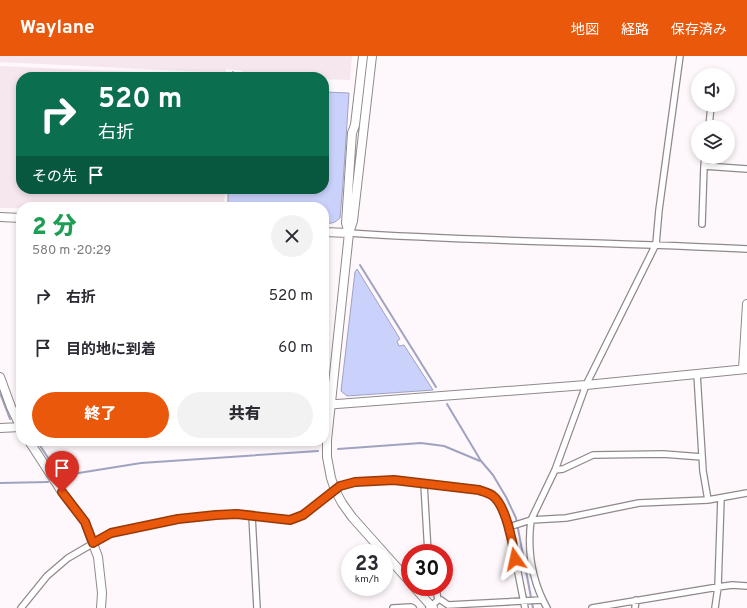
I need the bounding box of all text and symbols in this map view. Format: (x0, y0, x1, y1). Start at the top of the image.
text: Waylane (20, 16, 95, 40)
text: 地図 (571, 22, 599, 39)
text: 経路 (621, 22, 649, 39)
text: 保存済み (671, 22, 727, 39)
map controls (691, 68, 735, 164)
button: sound (691, 68, 735, 112)
text: 520 m (98, 82, 182, 118)
icon: right (32, 88, 84, 140)
button: layers (691, 120, 735, 164)
text: 右折 (98, 122, 134, 145)
icon: arrive (85, 164, 107, 186)
text: その先 (32, 168, 77, 187)
text: 2 分 (32, 213, 77, 243)
button: close (271, 215, 313, 257)
text: 580 m · 20:29 (32, 243, 111, 259)
icon: right (32, 285, 54, 307)
text: 520 m (269, 287, 313, 306)
text: 右折 (66, 289, 96, 308)
icon: arrive (32, 337, 54, 359)
text: 60 m (278, 339, 313, 358)
text: 目的地に到着 (66, 341, 156, 360)
button: 終了 (32, 392, 169, 438)
button: 共有 (177, 392, 313, 438)
pin (45, 451, 79, 492)
icon: arrive (51, 457, 73, 479)
position arrow (494, 538, 536, 580)
speed limit sign: 30 (401, 544, 453, 596)
text: 23 (355, 552, 379, 578)
text: km/h (355, 573, 379, 586)

